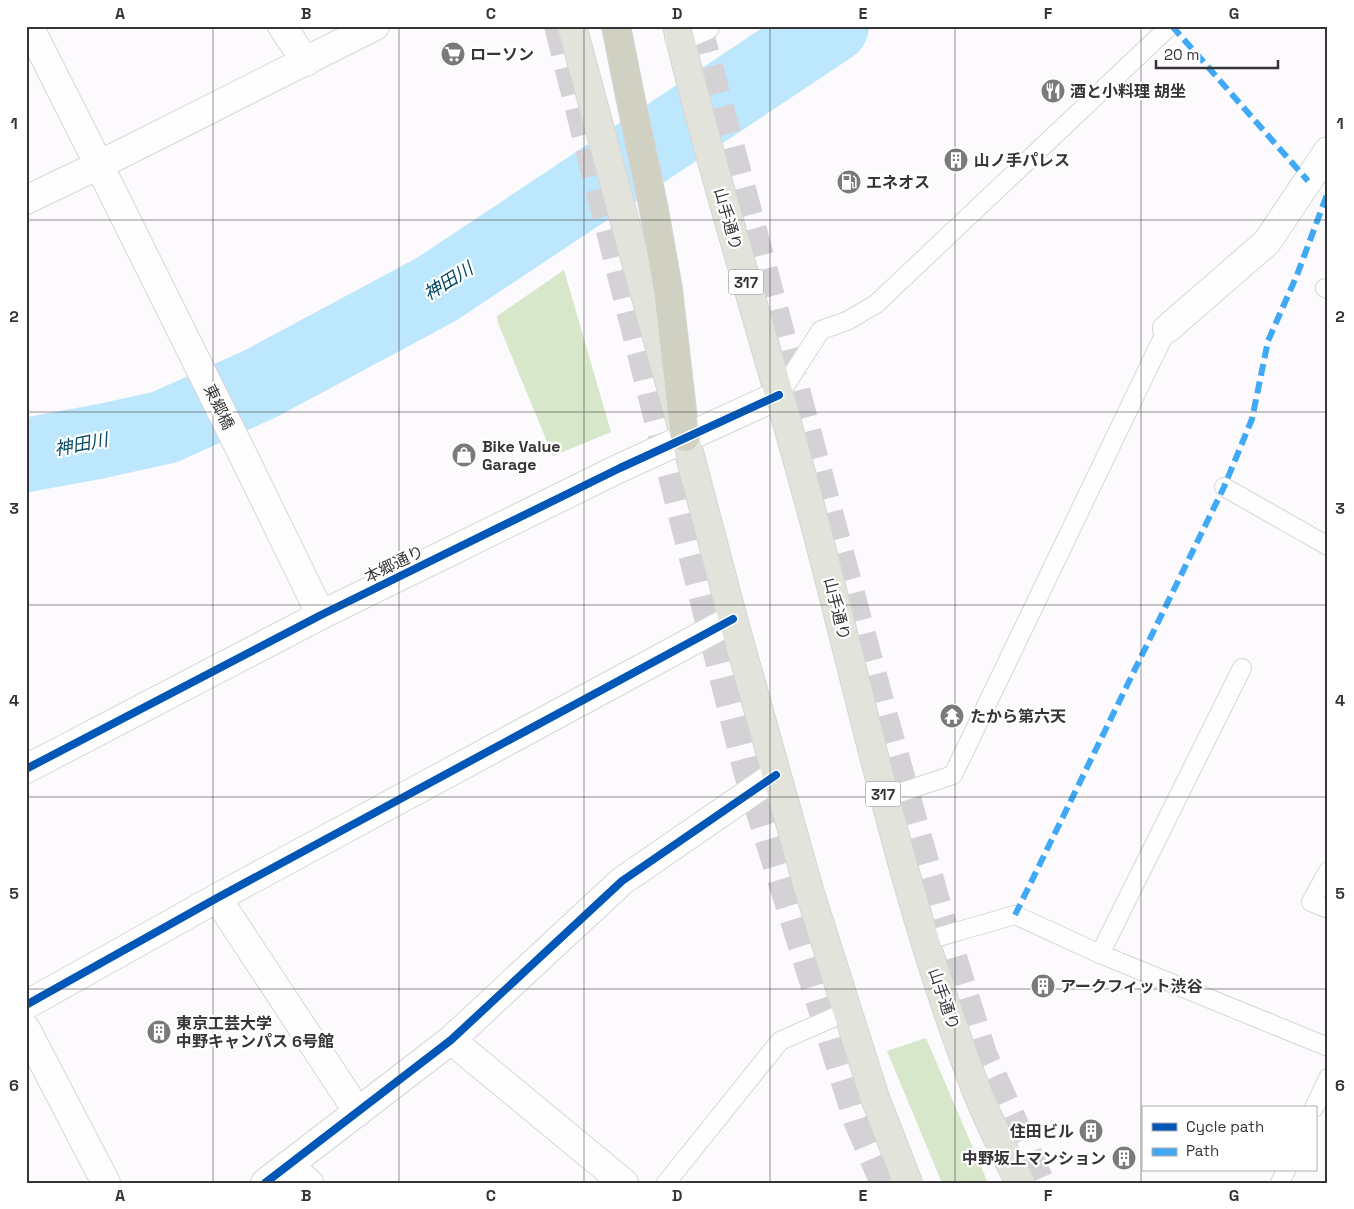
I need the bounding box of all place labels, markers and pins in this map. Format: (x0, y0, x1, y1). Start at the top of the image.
supermarket icon: ローソン (440, 41, 466, 67)
place label: ローソン (470, 44, 534, 65)
restaurant icon: 酒と小料理 胡坐 (1040, 78, 1066, 104)
place label: 酒と小料理 胡坐 (1070, 81, 1186, 102)
building icon: 山ノ手パレス (943, 147, 969, 173)
place label: 山ノ手パレス (974, 150, 1070, 171)
fuel station icon: エネオス (836, 169, 862, 195)
place label: エネオス (866, 172, 930, 193)
place label: Bike Value Garage (482, 436, 561, 475)
shop icon: Bike Value Garage (451, 442, 477, 468)
temple icon: たから第六天 (939, 703, 965, 729)
place label: たから第六天 (970, 706, 1066, 727)
building icon: アークフィット渋谷 (1030, 973, 1056, 999)
place label: アークフィット渋谷 (1060, 976, 1203, 997)
place label: 東京工芸大学 中野キャンパス 6号館 (176, 1013, 334, 1052)
building icon: 東京工芸大学 中野キャンパス 6号館 (146, 1019, 172, 1045)
building icon: 住田ビル (1078, 1118, 1104, 1144)
place label: 住田ビル (1009, 1121, 1074, 1142)
building icon: 中野坂上マンション (1111, 1145, 1137, 1171)
place label: 中野坂上マンション (962, 1148, 1106, 1169)

